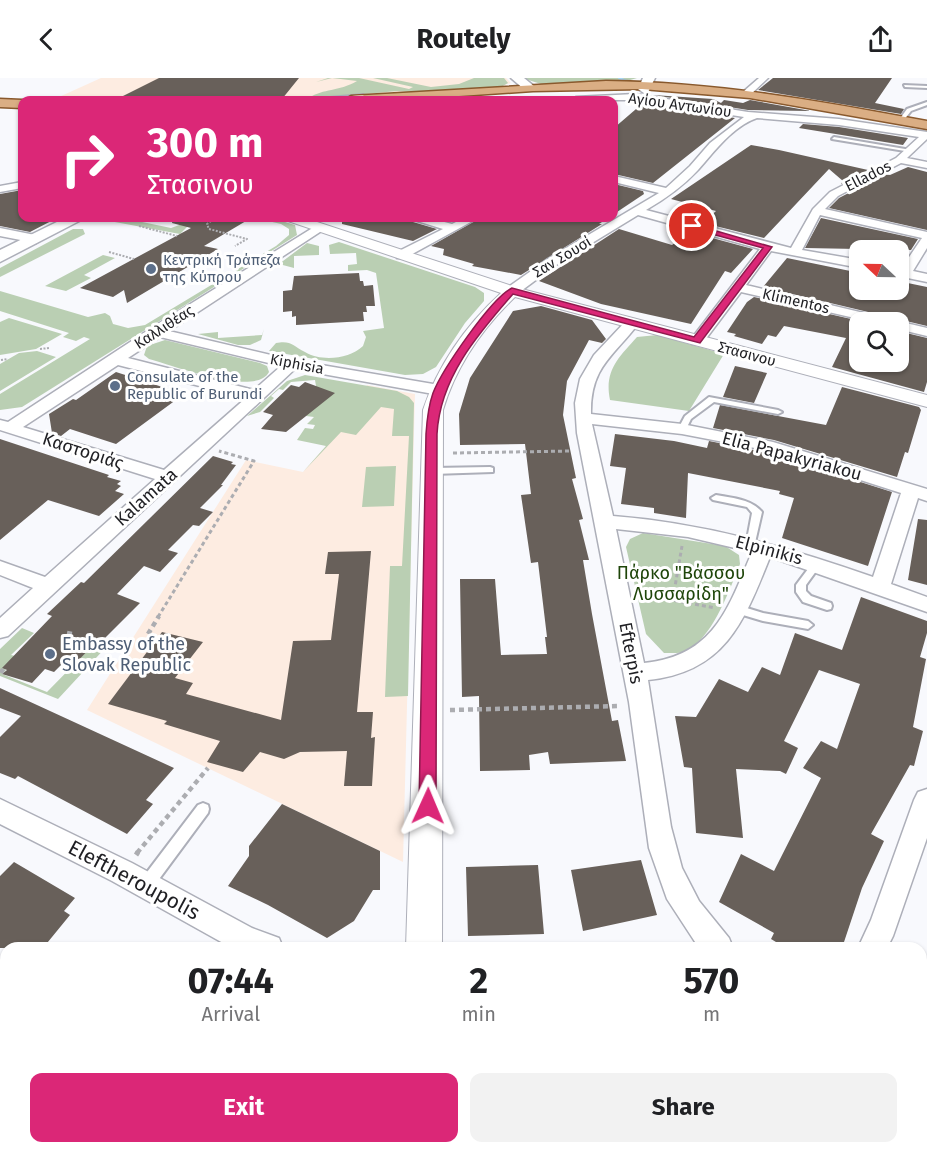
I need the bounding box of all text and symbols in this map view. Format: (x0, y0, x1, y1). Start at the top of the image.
icon: back (30, 23, 63, 56)
text: Routely (416, 23, 511, 55)
icon: share (864, 23, 897, 56)
street label: Αγίου Αντωνίου (627, 89, 733, 121)
text: 300 m (147, 118, 263, 168)
icon: right (48, 120, 126, 198)
street label: Ellados (842, 157, 894, 195)
text: Στασινου (147, 169, 254, 201)
pin (666, 200, 717, 251)
icon: arrive (675, 209, 708, 242)
street label: Σαν Σουσί (530, 233, 594, 281)
north arrow (849, 240, 909, 300)
map controls (849, 240, 909, 372)
place label: Κεντρική Τράπεζα της Κύπρου (162, 251, 281, 286)
marker: Κεντρική Τράπεζα της Κύπρου (144, 262, 158, 276)
street label: Klimentos (761, 285, 831, 317)
street label: Καλλιθέας (131, 301, 197, 353)
button: search (849, 312, 909, 372)
street label: Στασινου (716, 338, 778, 370)
street label: Kiphisia (269, 350, 325, 378)
place label: Consulate of the Republic of Burundi (127, 368, 262, 403)
marker: Consulate of the Republic of Burundi (108, 379, 122, 393)
street label: Elia Papakyriakou (720, 427, 864, 485)
street label: Καστοριάς (40, 428, 127, 475)
street label: Kalamata (110, 463, 182, 531)
street label: Elpinikis (733, 530, 805, 570)
park label: Πάρκο "Βάσσου Λυσσαρίδη" (617, 562, 745, 605)
street label: Efterpis (614, 620, 648, 686)
place label: Embassy of the Slovak Republic (62, 633, 191, 676)
marker: Embassy of the Slovak Republic (43, 647, 57, 661)
position arrow (396, 774, 460, 838)
street label: Eleftheroupolis (64, 834, 205, 926)
text: 07:44 (188, 959, 274, 1003)
text: 2 (469, 959, 488, 1003)
text: 570 (684, 959, 739, 1003)
text: Arrival (201, 1002, 260, 1026)
text: min (461, 1002, 496, 1026)
text: m (703, 1002, 720, 1026)
button: Exit (30, 1073, 458, 1142)
button: Share (470, 1073, 897, 1142)

